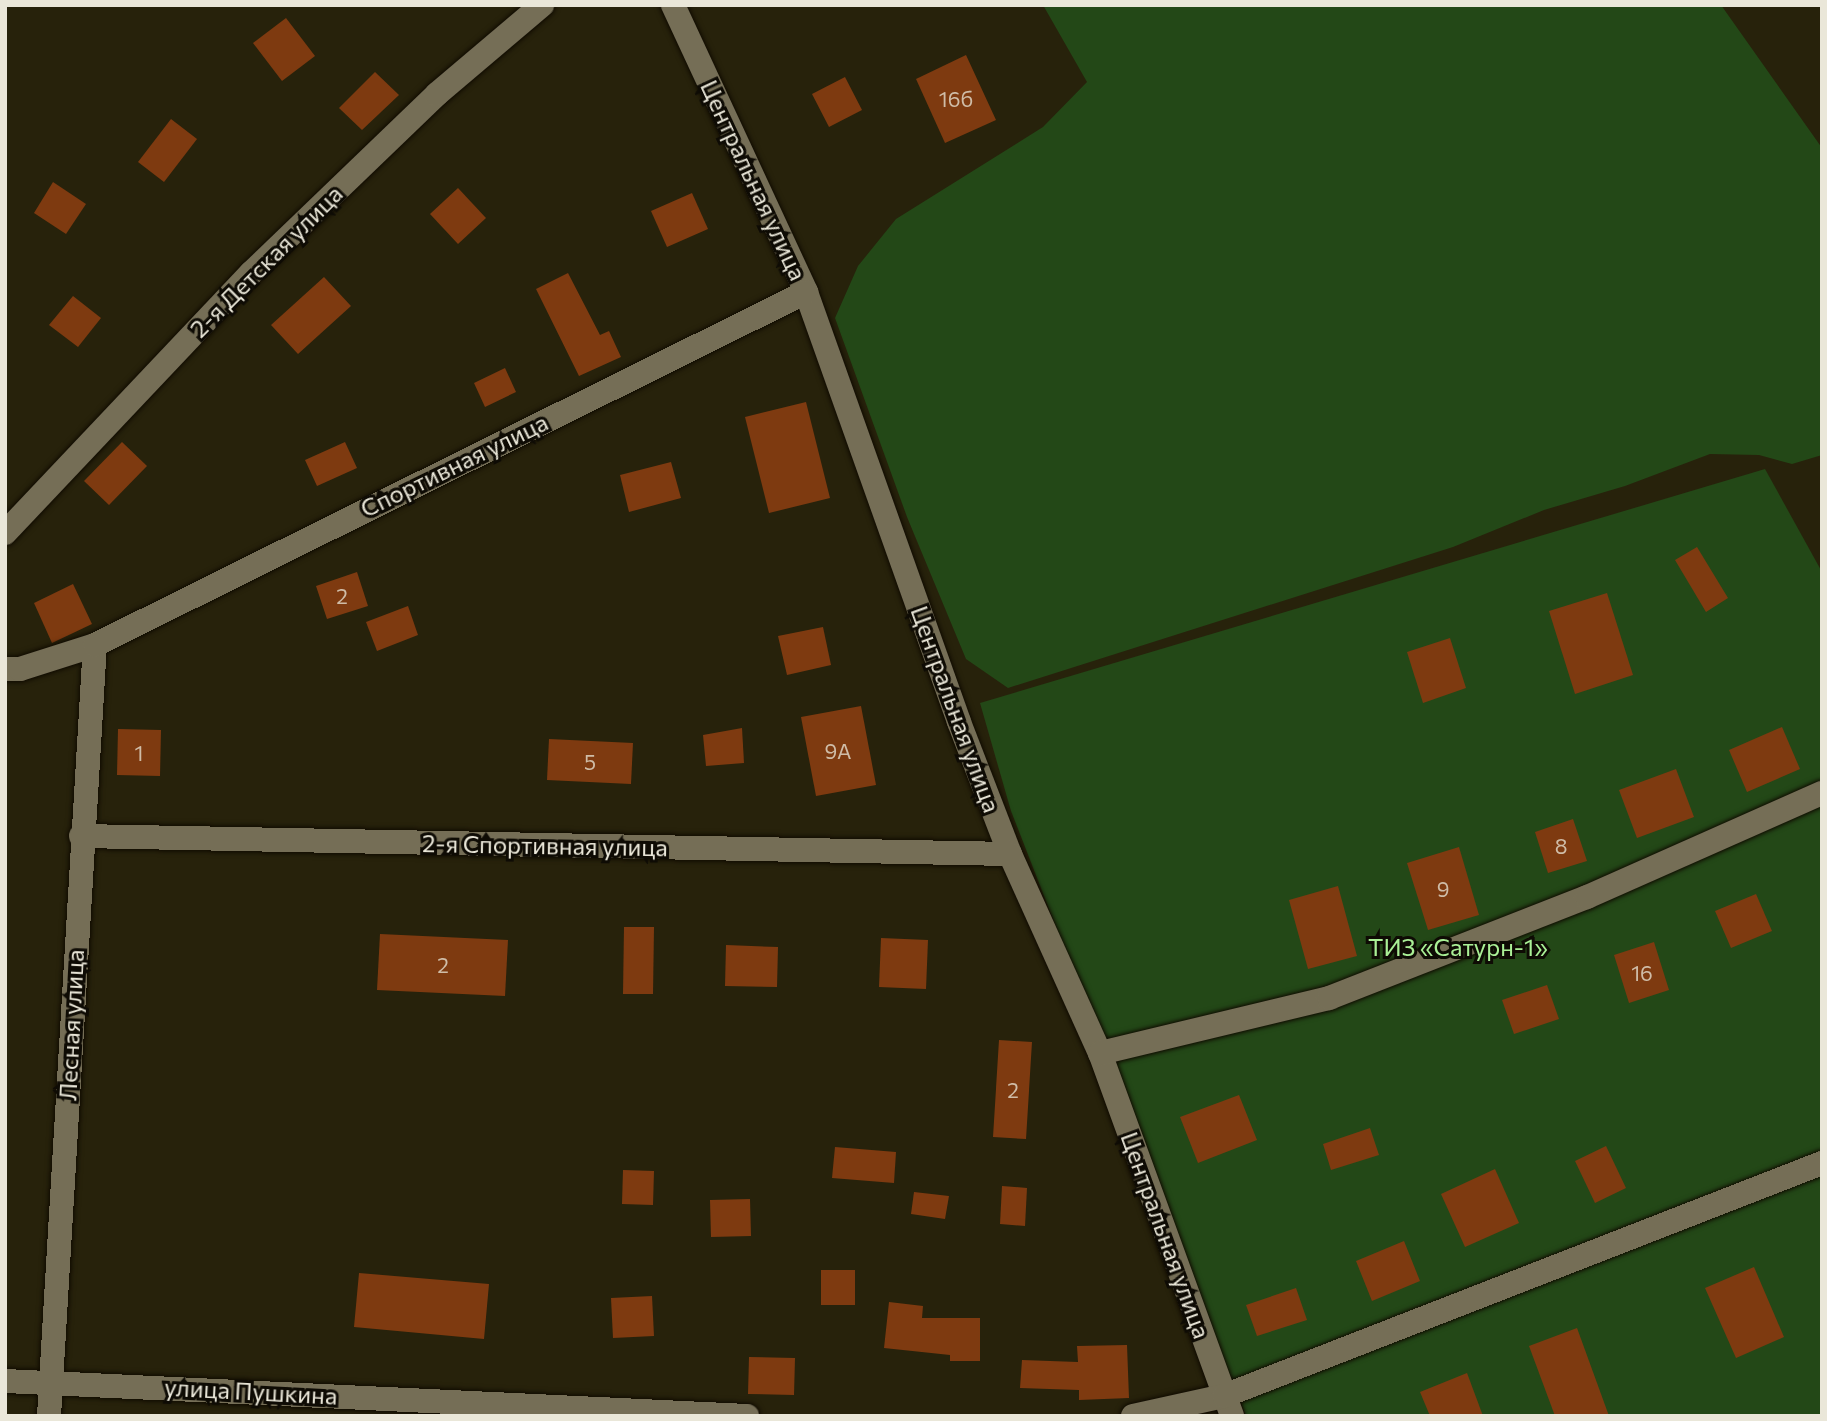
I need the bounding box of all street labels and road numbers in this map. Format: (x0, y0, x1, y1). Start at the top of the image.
street label: Центральная улица (695, 75, 813, 285)
street label: 2-я Детская улица (184, 179, 348, 343)
street label: Спортивная улица (356, 407, 552, 523)
street label: Центральная улица (905, 602, 1007, 816)
street label: 2-я Спортивная улица (422, 828, 668, 862)
street label: Лесная улица (53, 949, 89, 1101)
street label: Центральная улица (1115, 1128, 1217, 1342)
street label: улица Пушкина (164, 1372, 338, 1410)

